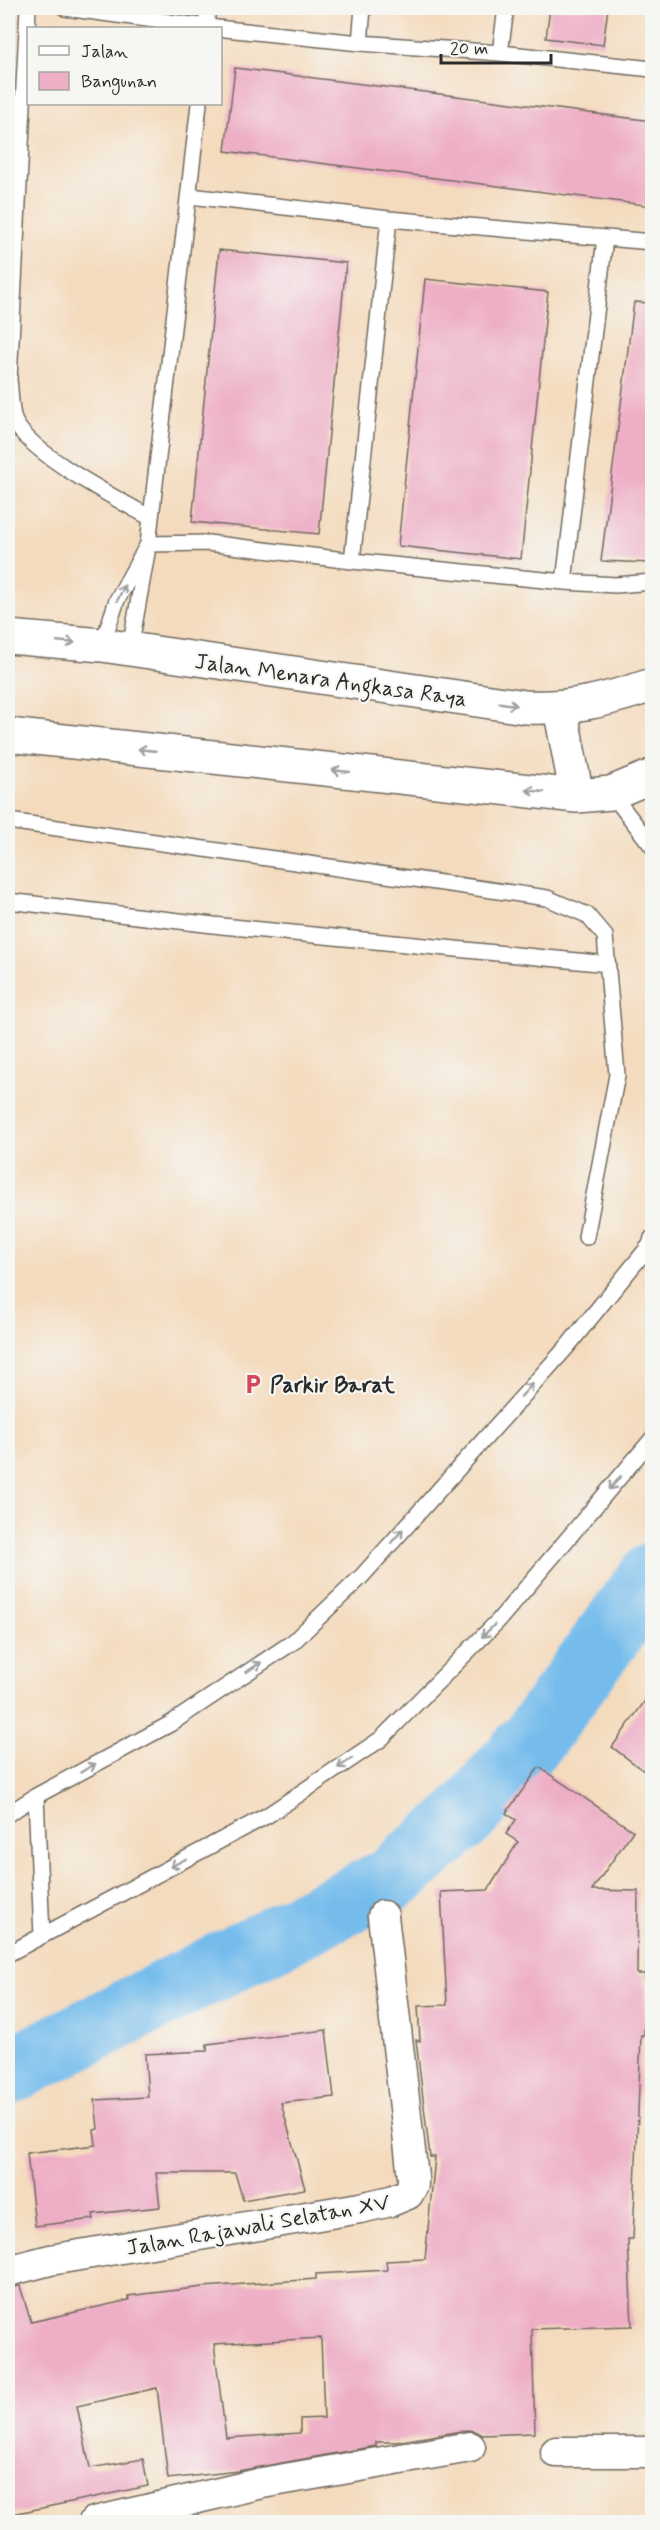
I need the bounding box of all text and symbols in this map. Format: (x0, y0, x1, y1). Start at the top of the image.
legend (27, 27, 222, 105)
scale bar (441, 27, 550, 65)
text: 20 m (450, 37, 488, 61)
text: Jalan (81, 40, 128, 64)
text: Bangunan (81, 70, 157, 95)
one-way arrow (116, 584, 127, 602)
one-way arrow (55, 637, 75, 648)
street label: Jalan Menara Angkasa Raya (192, 648, 469, 717)
one-way arrow (498, 699, 518, 710)
one-way arrow (137, 744, 157, 755)
one-way arrow (331, 765, 351, 776)
one-way arrow (525, 785, 545, 796)
parking icon: Parkir Barat (241, 1372, 265, 1396)
place label: Parkir Barat (270, 1372, 396, 1400)
one-way arrow (520, 1383, 534, 1398)
one-way arrow (608, 1475, 621, 1491)
one-way arrow (391, 1528, 404, 1544)
one-way arrow (481, 1624, 495, 1639)
one-way arrow (246, 1661, 263, 1674)
one-way arrow (337, 1757, 354, 1769)
one-way arrow (79, 1762, 96, 1774)
one-way arrow (170, 1857, 187, 1869)
street label: Jalan Rajawali Selatan XV (124, 2189, 393, 2264)

